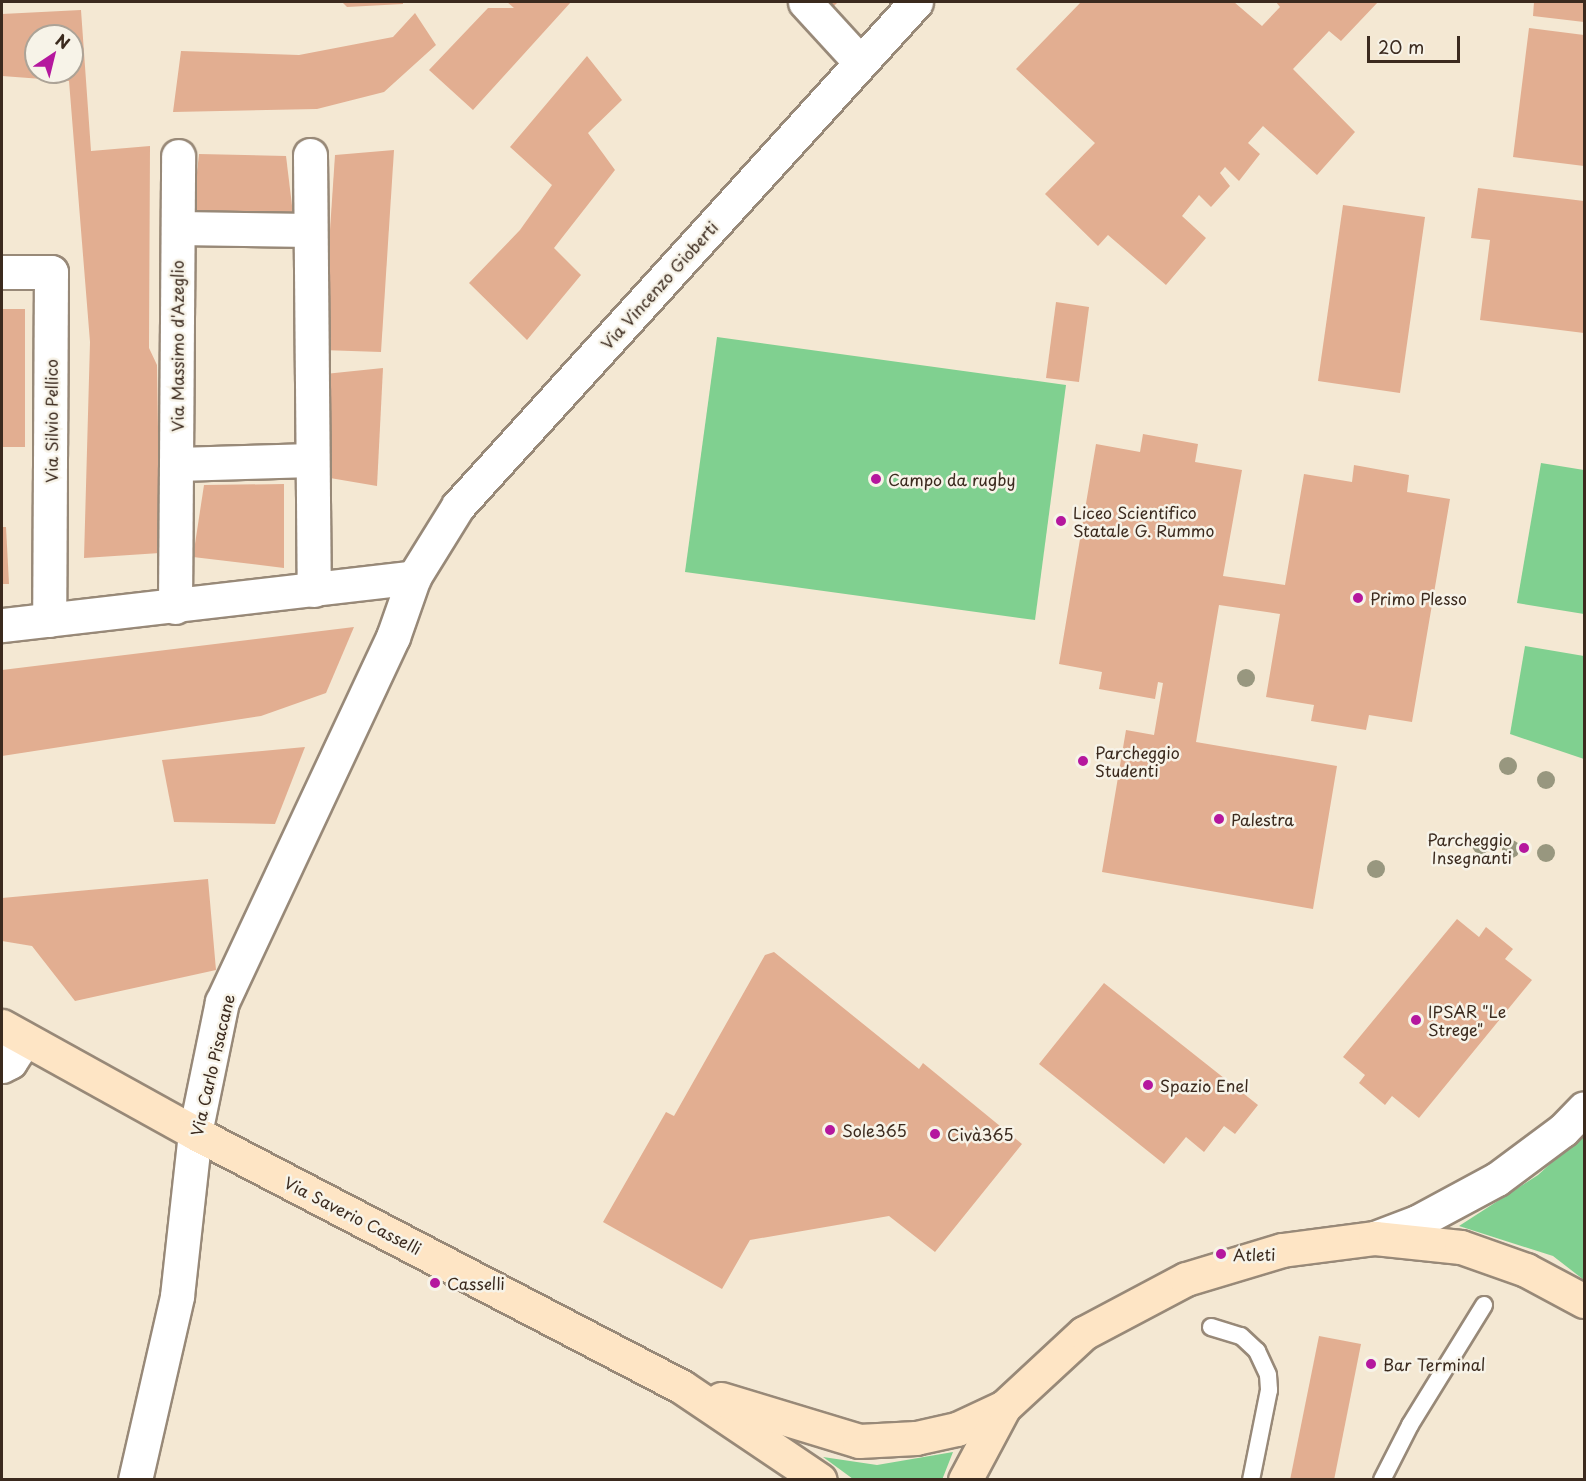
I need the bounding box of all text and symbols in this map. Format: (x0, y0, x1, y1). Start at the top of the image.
north arrow (24, 24, 84, 84)
scale bar (1370, 24, 1463, 62)
text: N (51, 27, 75, 54)
text: 20 m (1378, 33, 1424, 60)
street label: Via Vincenzo Gioberti (597, 217, 721, 353)
street label: Via Massimo d'Azeglio (167, 260, 187, 432)
street label: Via Silvio Pellico (41, 359, 61, 483)
place label: Campo da rugby (888, 469, 1015, 489)
marker: Campo da rugby (869, 472, 883, 486)
place label: Liceo Scientifico Statale G. Rummo (1073, 502, 1215, 540)
marker: Liceo Scientifico Statale G. Rummo (1054, 514, 1068, 528)
place label: Primo Plesso (1370, 588, 1467, 608)
marker: Primo Plesso (1351, 591, 1365, 605)
place label: Parcheggio Studenti (1095, 742, 1180, 780)
marker: Parcheggio Studenti (1076, 754, 1090, 768)
place label: Palestra (1231, 809, 1294, 829)
marker: Palestra (1212, 812, 1226, 826)
place label: Parcheggio Insegnanti (1427, 829, 1512, 867)
marker: Parcheggio Insegnanti (1517, 841, 1531, 855)
street label: Via Carlo Pisacane (186, 992, 238, 1138)
place label: IPSAR "Le Strege" (1428, 1001, 1505, 1039)
marker: IPSAR "Le Strege" (1409, 1013, 1423, 1027)
place label: Spazio Enel (1160, 1075, 1249, 1095)
marker: Spazio Enel (1141, 1078, 1155, 1092)
place label: Sole365 (842, 1120, 907, 1140)
marker: Sole365 (823, 1123, 837, 1137)
place label: Civà365 (947, 1124, 1013, 1144)
marker: Civà365 (928, 1127, 942, 1141)
street label: Via Saverio Casselli (282, 1172, 424, 1258)
place label: Atleti (1233, 1244, 1275, 1264)
marker: Atleti (1214, 1247, 1228, 1261)
place label: Casselli (447, 1273, 505, 1293)
marker: Casselli (428, 1276, 442, 1290)
place label: Bar Terminal (1383, 1354, 1484, 1374)
marker: Bar Terminal (1364, 1357, 1378, 1371)

